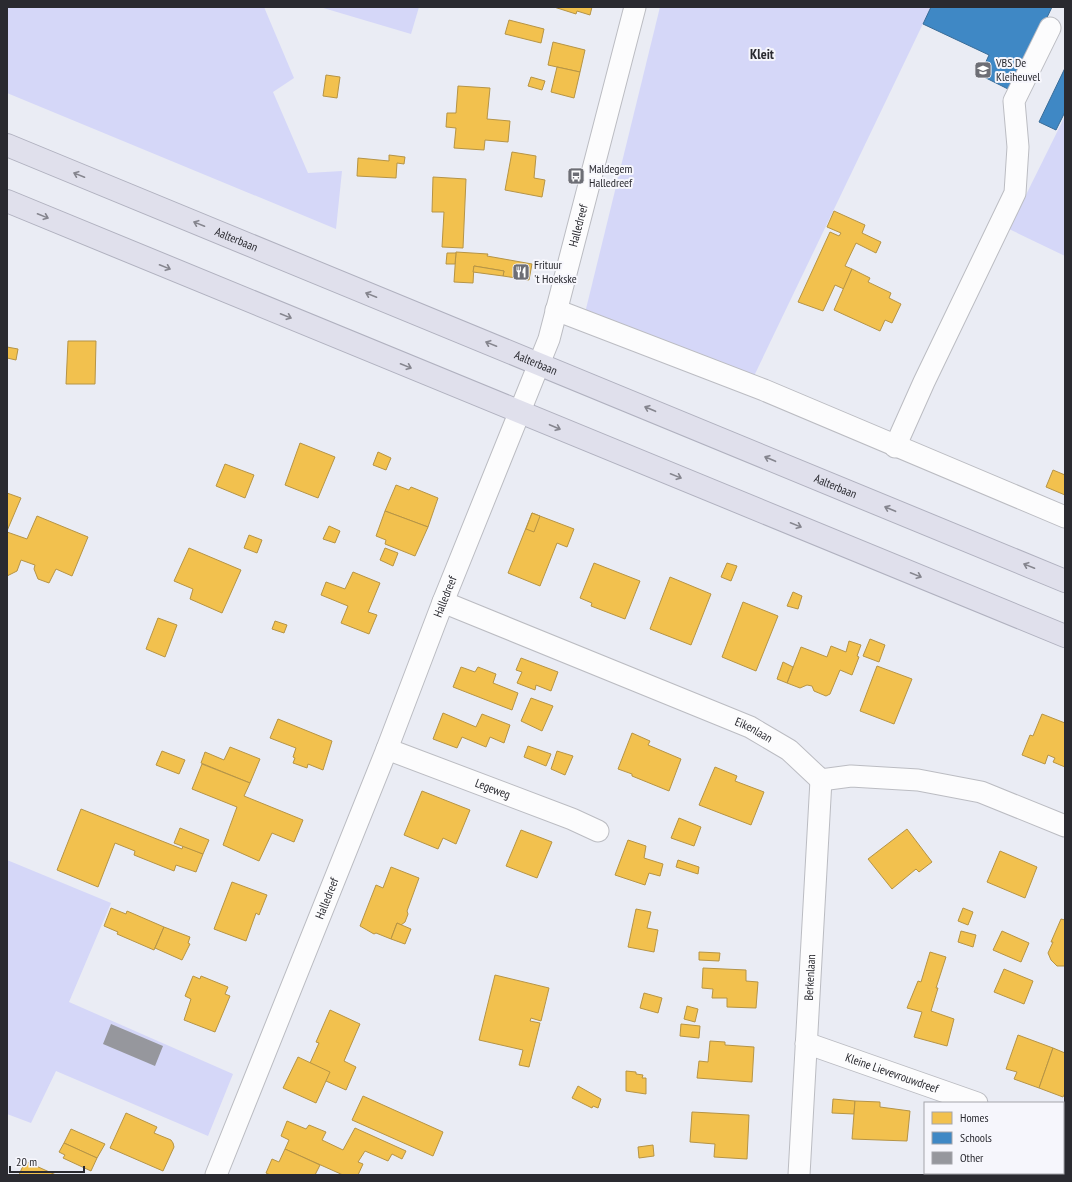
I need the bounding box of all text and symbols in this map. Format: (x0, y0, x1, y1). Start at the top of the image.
district label: Kleit (750, 45, 774, 63)
place label: VBS De Kleiheuvel (995, 55, 1040, 84)
school or university icon: VBS De Kleiheuvel (973, 60, 993, 80)
place label: Maldegem Halledreef (589, 161, 633, 190)
bus stop icon: Maldegem Halledreef (566, 166, 586, 186)
one-way arrow (73, 170, 85, 178)
street label: Halledreef (565, 202, 591, 248)
one-way arrow (37, 213, 49, 220)
one-way arrow (193, 220, 205, 227)
street label: Aalterbaan (213, 224, 260, 255)
place label: Frituur 't Hoekske (534, 257, 577, 286)
restaurant icon: Frituur 't Hoekske (511, 262, 531, 282)
one-way arrow (159, 263, 171, 271)
one-way arrow (365, 290, 377, 298)
one-way arrow (279, 313, 291, 321)
one-way arrow (486, 340, 498, 347)
street label: Aalterbaan (512, 347, 560, 378)
one-way arrow (399, 363, 411, 370)
one-way arrow (644, 404, 656, 412)
one-way arrow (549, 424, 561, 431)
one-way arrow (764, 454, 776, 462)
street label: Aalterbaan (812, 470, 859, 501)
one-way arrow (669, 472, 681, 480)
one-way arrow (884, 505, 896, 512)
one-way arrow (789, 522, 801, 529)
one-way arrow (1023, 562, 1035, 570)
one-way arrow (910, 571, 922, 579)
street label: Halledreef (430, 573, 460, 619)
street label: Eikenlaan (733, 714, 775, 746)
street label: Legeweg (473, 775, 513, 802)
street label: Halledreef (312, 875, 342, 921)
street label: Berkenlaan (801, 954, 818, 1001)
street label: Kleine Lievevrouwdreef (843, 1049, 941, 1096)
legend (924, 1102, 1064, 1174)
text: Homes (960, 1110, 988, 1125)
text: Schools (960, 1130, 992, 1145)
scale bar (10, 1148, 84, 1174)
text: Other (960, 1150, 984, 1165)
text: 20 m (16, 1154, 37, 1169)

